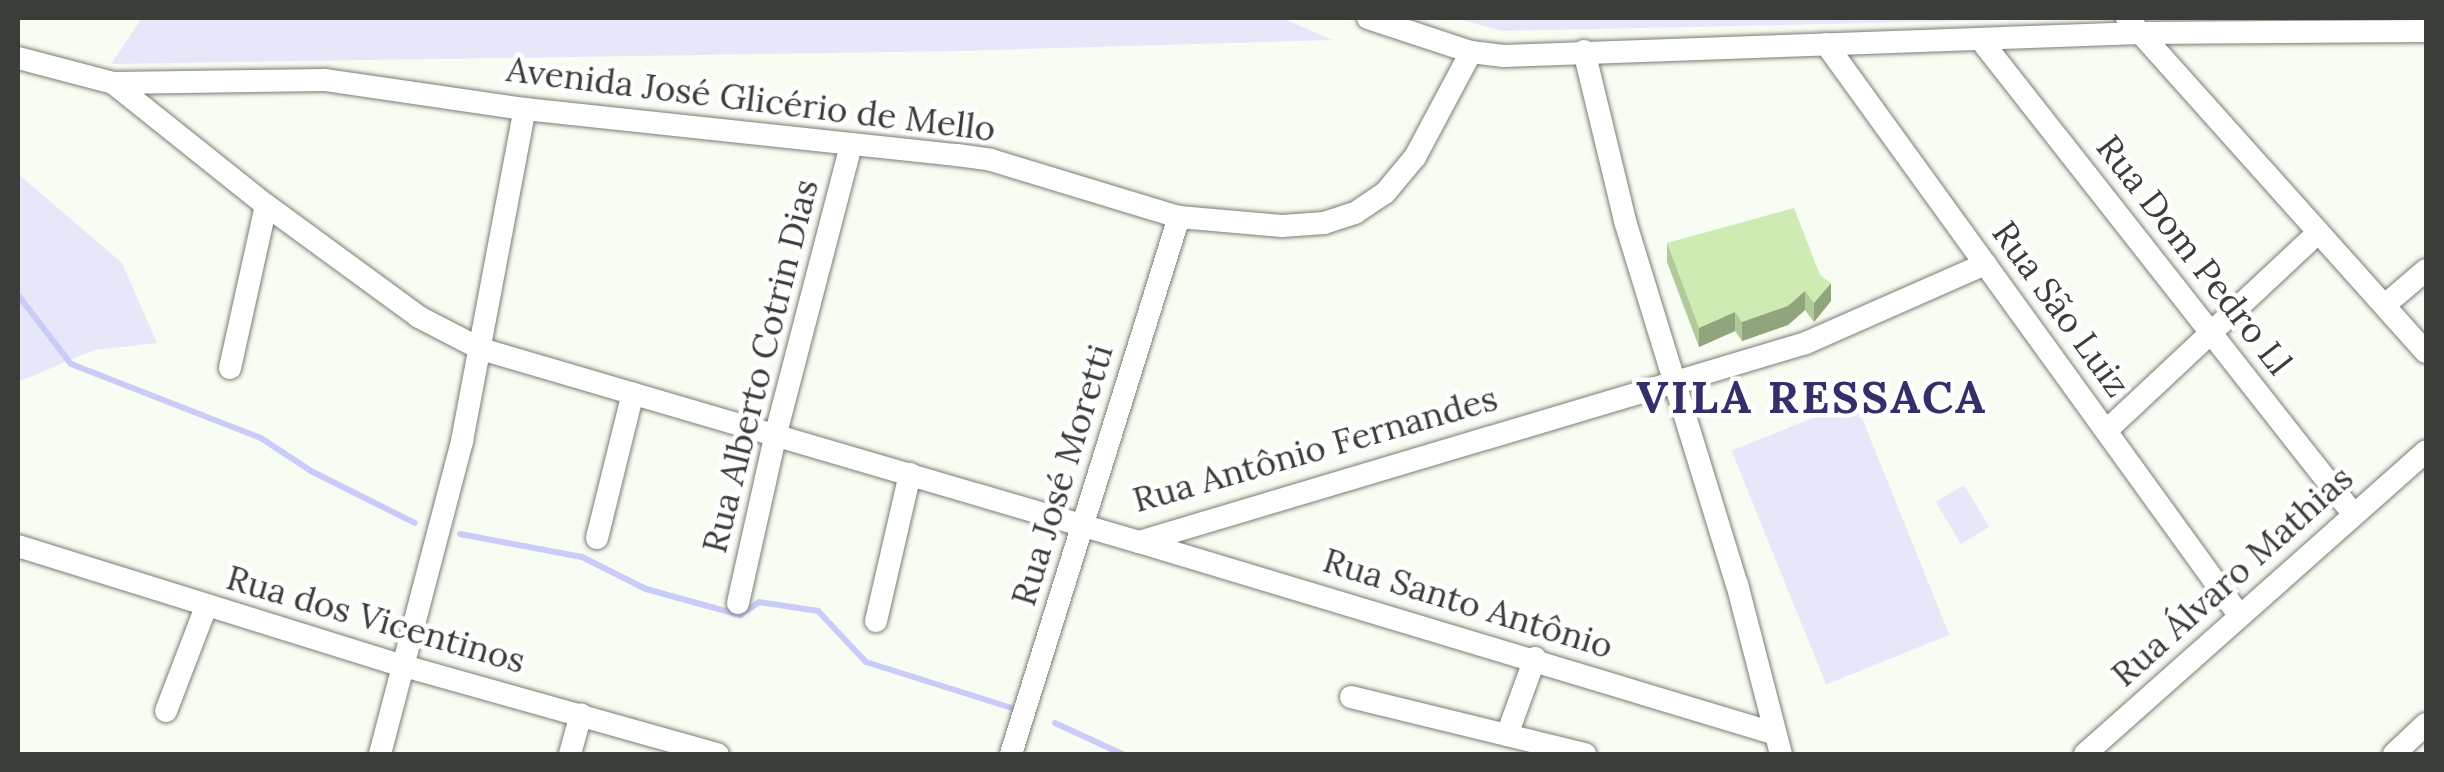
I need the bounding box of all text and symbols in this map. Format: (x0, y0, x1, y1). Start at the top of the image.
street label: Avenida José Glicério de Mello (504, 48, 998, 150)
street label: Rua Dom Pedro Ll (2088, 127, 2300, 383)
street label: Rua Alberto Cotrin Dias (693, 175, 827, 557)
street label: Rua São Luiz (1983, 213, 2139, 405)
street label: Rua José Moretti (1002, 339, 1122, 611)
district label: VILA RESSACA (1636, 370, 1988, 424)
street label: Rua Antônio Fernandes (1128, 377, 1502, 521)
street label: Rua Álvaro Mathias (2103, 457, 2361, 695)
street label: Rua Santo Antônio (1318, 539, 1618, 667)
street label: Rua dos Vicentinos (222, 556, 530, 682)

